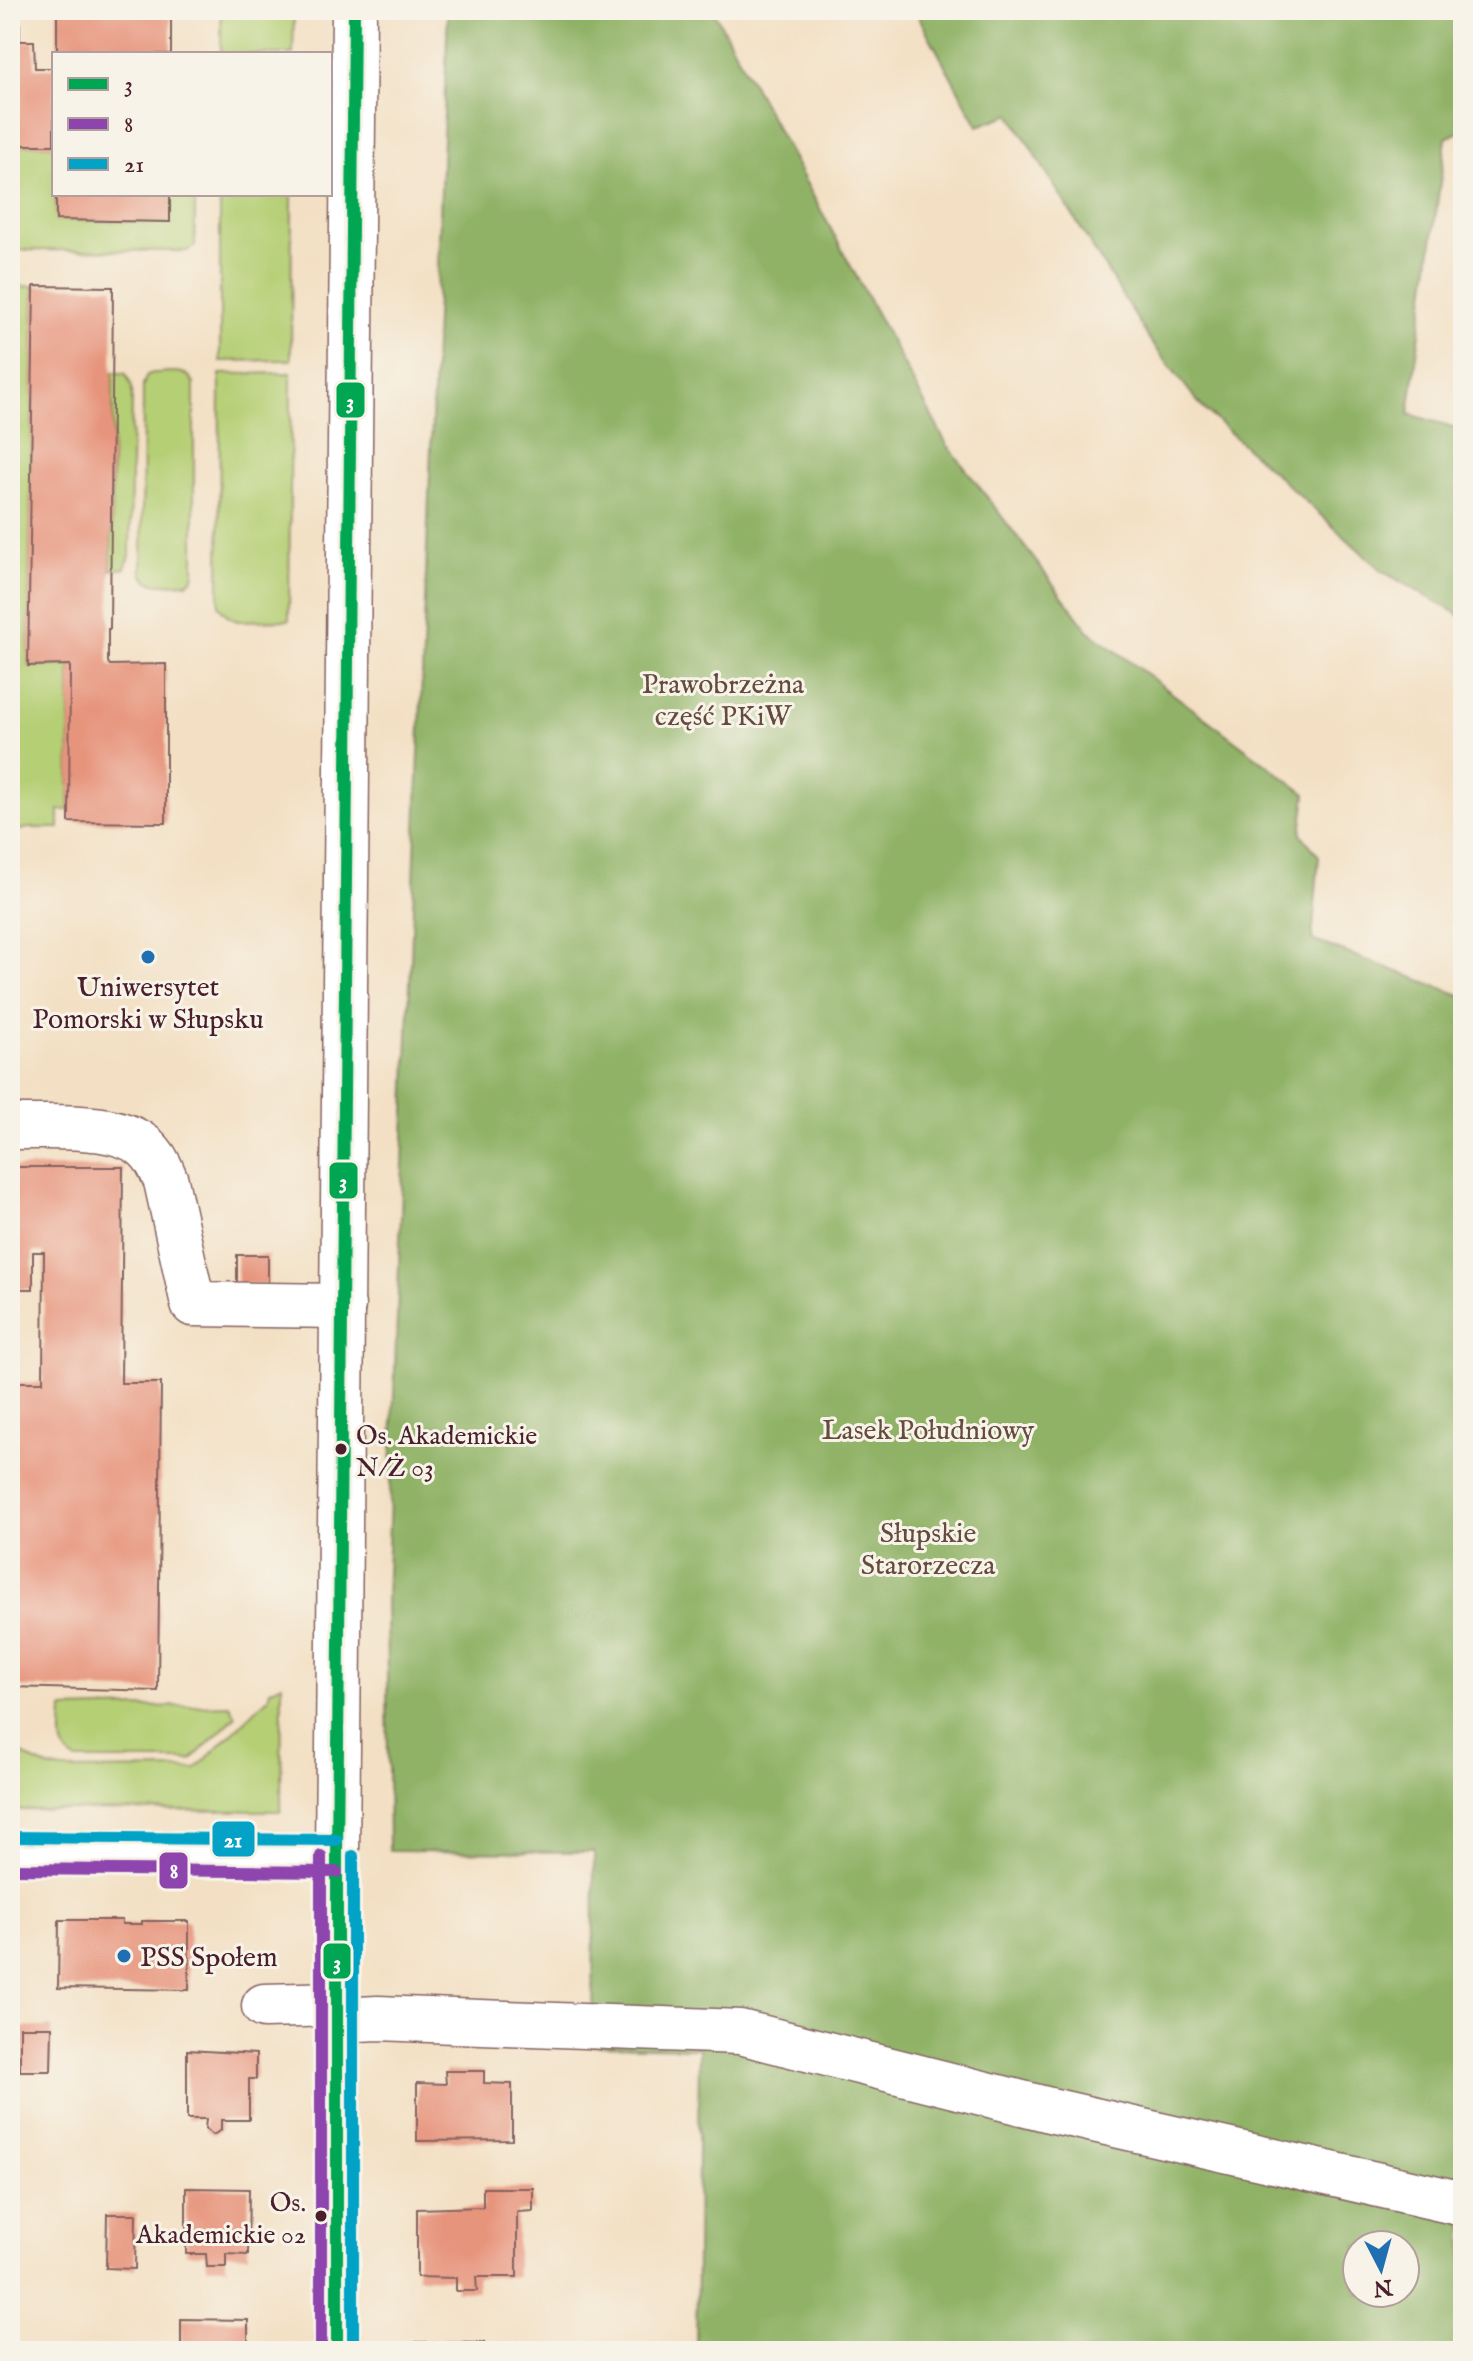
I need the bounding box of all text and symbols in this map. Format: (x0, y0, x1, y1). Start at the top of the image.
legend (52, 52, 332, 196)
text: 3 (124, 70, 133, 101)
text: 8 (124, 110, 133, 141)
text: 21 (124, 150, 144, 181)
line badge: 3 (335, 381, 366, 419)
text: 3 (346, 388, 354, 416)
park label: Prawobrzeżna część PKiW (642, 668, 805, 735)
marker: Uniwersytet Pomorski w Słupsku (139, 948, 157, 966)
place label: Uniwersytet Pomorski w Słupsku (32, 971, 264, 1038)
line badge: 3 (328, 1161, 359, 1200)
text: 3 (339, 1168, 347, 1196)
park label: Lasek Południowy (822, 1414, 1035, 1449)
place label: Os. Akademickie N/Ż 03 (356, 1420, 537, 1485)
marker: Os. Akademickie N/Ż 03 (333, 1441, 349, 1457)
park label: Słupskie Starorzecza (861, 1517, 996, 1584)
line badge: 21 (211, 1820, 256, 1858)
text: 21 (224, 1827, 242, 1855)
line badge: 8 (158, 1851, 189, 1890)
text: 8 (170, 1858, 178, 1886)
place label: PSS Społem (140, 1941, 278, 1976)
line badge: 3 (322, 1942, 352, 1980)
marker: PSS Społem (115, 1947, 133, 1965)
text: 3 (333, 1949, 341, 1977)
place label: Os. Akademickie 02 (135, 2187, 306, 2252)
marker: Os. Akademickie 02 (313, 2208, 329, 2224)
north arrow (1341, 2229, 1421, 2309)
text: N (1372, 2272, 1395, 2302)

